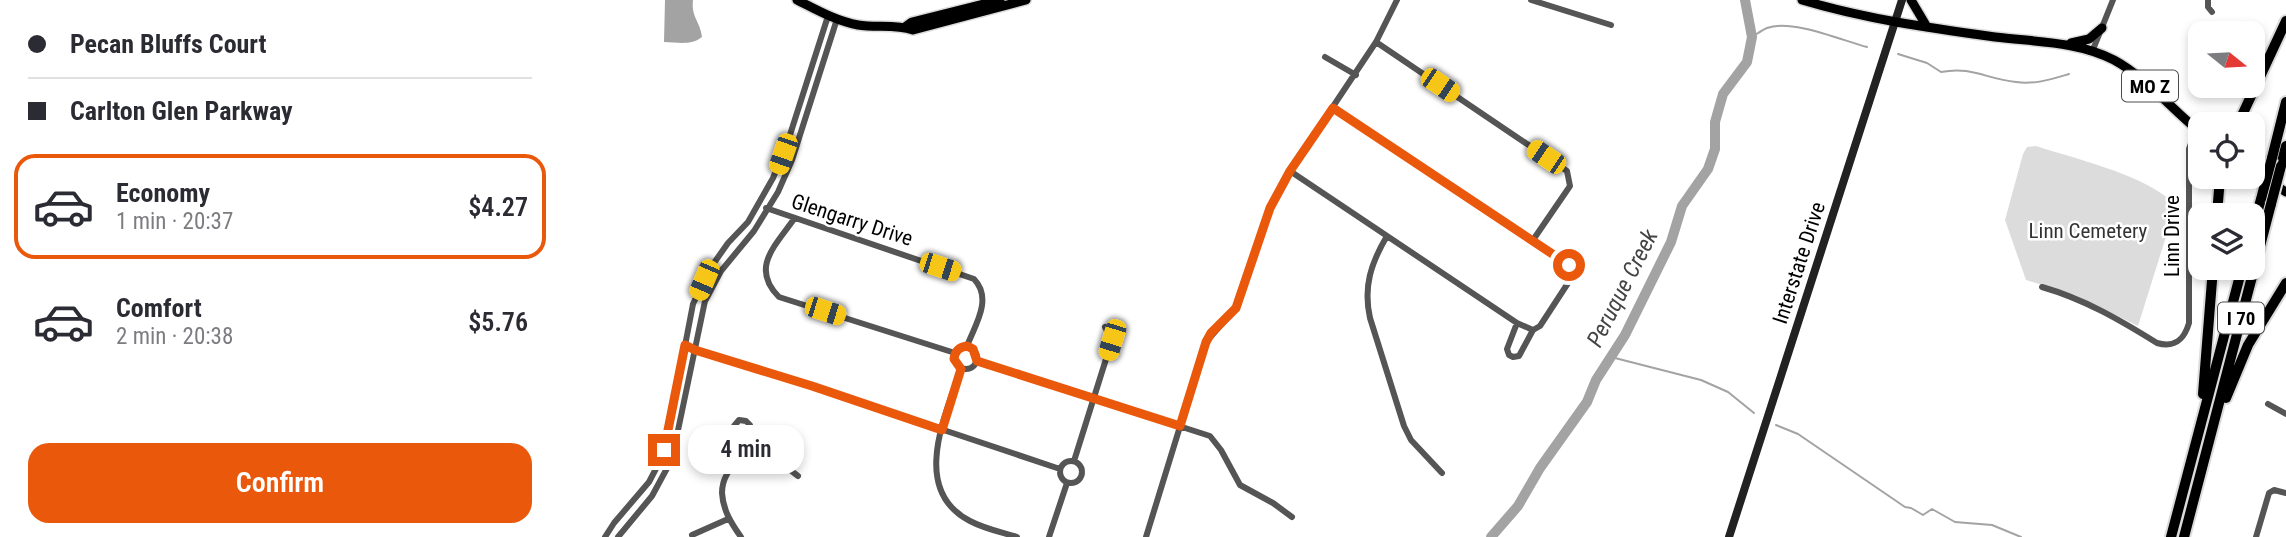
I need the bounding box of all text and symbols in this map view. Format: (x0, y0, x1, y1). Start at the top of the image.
north arrow (2188, 21, 2264, 98)
map controls (2188, 21, 2265, 280)
text: Pecan Bluffs Court (70, 29, 267, 59)
car (1417, 65, 1464, 105)
road number: MO Z (2122, 71, 2178, 102)
text: Carlton Glen Parkway (70, 96, 293, 126)
button: locate (2188, 112, 2265, 189)
car (767, 131, 800, 177)
car (1523, 137, 1570, 177)
icon: car (32, 175, 95, 238)
text: Economy (116, 178, 210, 208)
street label: Glengarry Drive (788, 189, 916, 251)
text: $4.27 (468, 192, 528, 222)
street label: Linn Drive (2160, 195, 2184, 277)
street label: Interstate Drive (1768, 199, 1830, 327)
button: layers (2188, 203, 2265, 280)
text: 1 min · 20:37 (116, 208, 233, 235)
park label: Linn Cemetery (2029, 219, 2148, 243)
water label: Peruque Creek (1581, 224, 1664, 351)
route start (1553, 249, 1585, 281)
car (917, 251, 964, 283)
car (687, 257, 722, 303)
icon: car (32, 290, 95, 353)
text: Comfort (116, 293, 202, 323)
car (802, 295, 849, 327)
road number: I 70 (2218, 302, 2264, 334)
text: $5.76 (468, 307, 528, 337)
car (1096, 317, 1129, 363)
text: 2 min · 20:38 (116, 323, 233, 350)
callout: 4 min (688, 426, 804, 475)
route end (648, 434, 680, 466)
text: 4 min (721, 436, 771, 463)
button: Confirm (28, 443, 532, 523)

